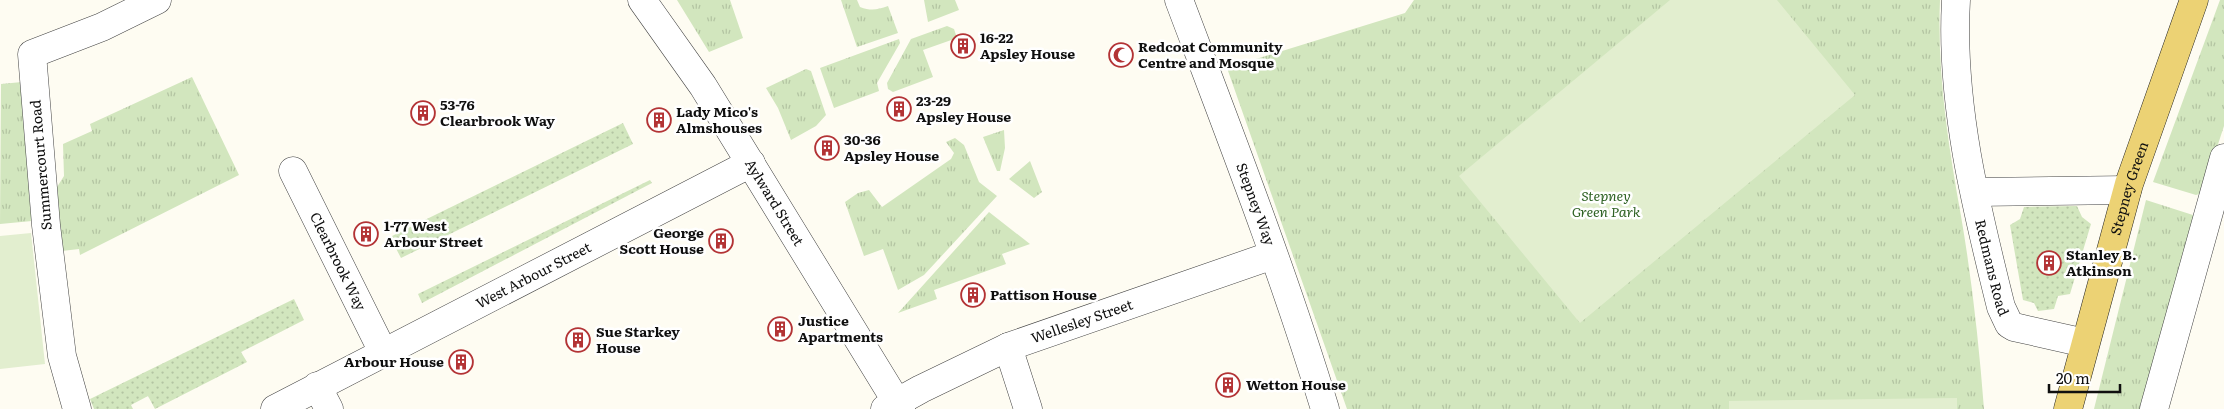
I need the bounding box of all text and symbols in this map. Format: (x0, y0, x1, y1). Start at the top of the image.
place label: 16-22 Apsley House (980, 27, 1075, 63)
building icon: 16-22 Apsley House (950, 33, 976, 59)
place label: Redcoat Community Centre and Mosque (1138, 36, 1283, 72)
mosque icon: Redcoat Community Centre and Mosque (1108, 42, 1134, 68)
place label: 23-29 Apsley House (916, 90, 1011, 126)
place label: 53-76 Clearbrook Way (440, 94, 555, 130)
building icon: 23-29 Apsley House (886, 96, 912, 122)
street label: Summercourt Road (24, 99, 56, 231)
building icon: 53-76 Clearbrook Way (410, 100, 436, 126)
place label: Lady Mico's Almshouses (676, 101, 762, 137)
building icon: Lady Mico's Almshouses (646, 107, 672, 133)
place label: 30-36 Apsley House (844, 129, 939, 165)
building icon: 30-36 Apsley House (814, 135, 840, 161)
street label: Stepney Green (2105, 138, 2152, 237)
street label: Aylward Street (741, 155, 810, 249)
street label: Stepney Way (1232, 160, 1281, 249)
park label: Stepney Green Park (1572, 185, 1641, 221)
street label: Clearbrook Way (306, 208, 372, 314)
place label: 1-77 West Arbour Street (384, 215, 484, 251)
street label: Redmans Road (1971, 217, 2015, 319)
building icon: 1-77 West Arbour Street (353, 221, 379, 247)
place label: George Scott House (620, 222, 704, 258)
building icon: George Scott House (708, 228, 734, 254)
street label: West Arbour Street (472, 236, 594, 313)
place label: Stanley B. Atkinson (2066, 244, 2137, 280)
building icon: Stanley B. Atkinson (2036, 250, 2062, 276)
building icon: Pattison House (960, 282, 986, 308)
place label: Pattison House (990, 284, 1097, 304)
street label: Wellesley Street (1028, 293, 1135, 347)
place label: Justice Apartments (798, 310, 883, 346)
building icon: Justice Apartments (767, 316, 793, 342)
place label: Sue Starkey House (596, 321, 680, 357)
building icon: Sue Starkey House (565, 327, 591, 353)
building icon: Arbour House (448, 349, 474, 375)
place label: Arbour House (344, 351, 444, 371)
scale bar (2049, 362, 2120, 394)
text: 20 m (2056, 366, 2090, 389)
building icon: Wetton House (1215, 372, 1241, 398)
place label: Wetton House (1246, 374, 1346, 394)

